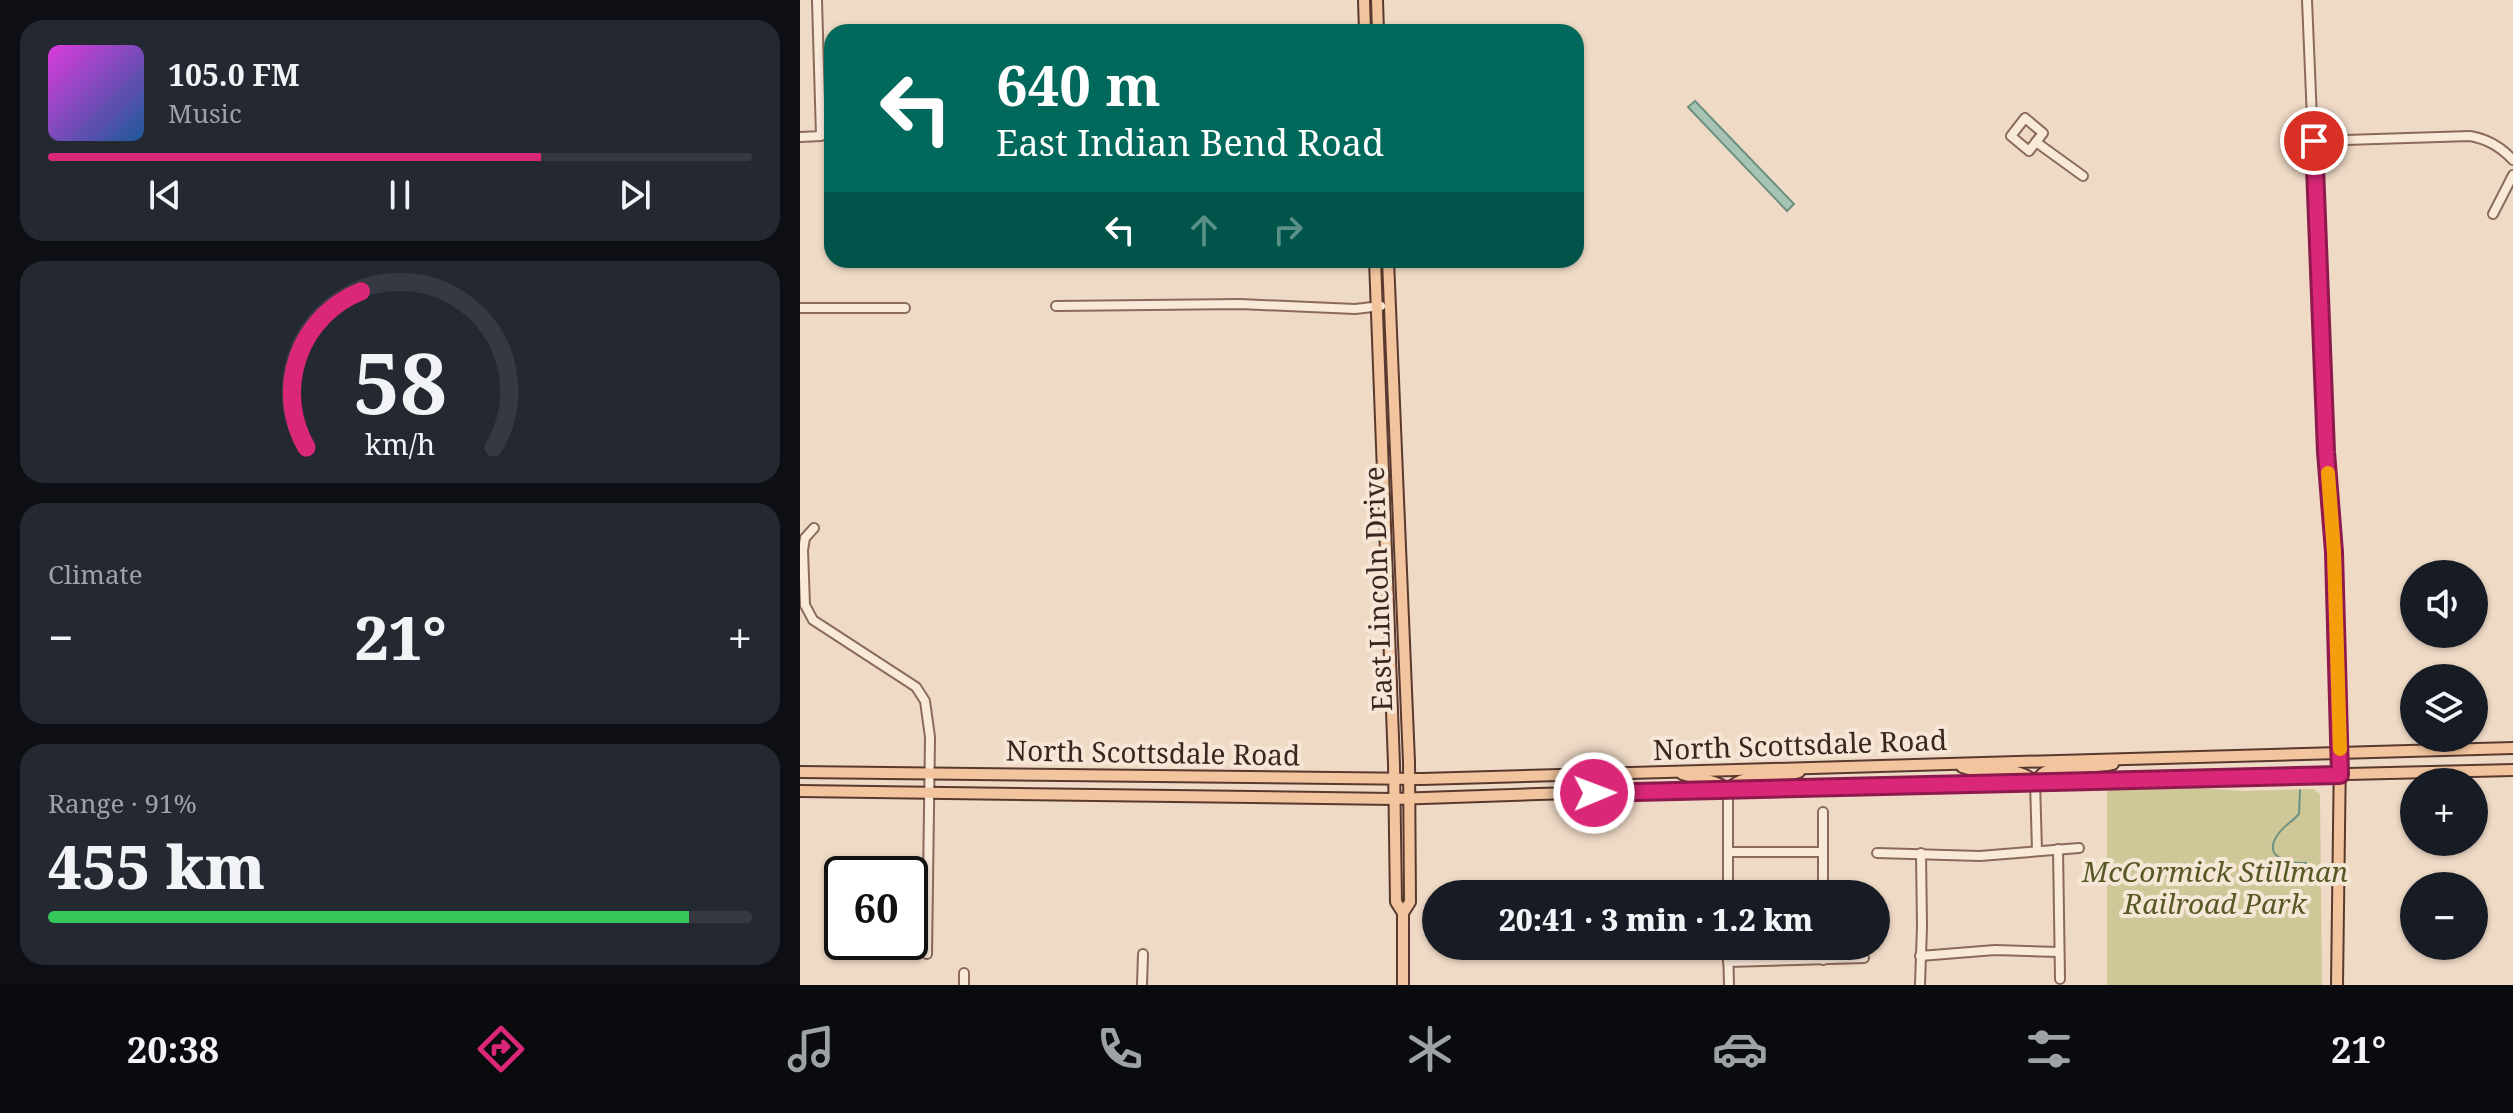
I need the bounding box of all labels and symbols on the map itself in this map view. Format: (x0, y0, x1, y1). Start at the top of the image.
pin (2280, 107, 2348, 175)
street label: East Lincoln Drive (1354, 466, 1400, 712)
street label: North Scottsdale Road (1652, 720, 1948, 768)
street label: North Scottsdale Road (1005, 730, 1301, 774)
position arrow (1552, 751, 1636, 835)
park label: McCormick Stillman Railroad Park (2081, 852, 2348, 922)
speed limit sign: 60 (824, 856, 928, 960)

